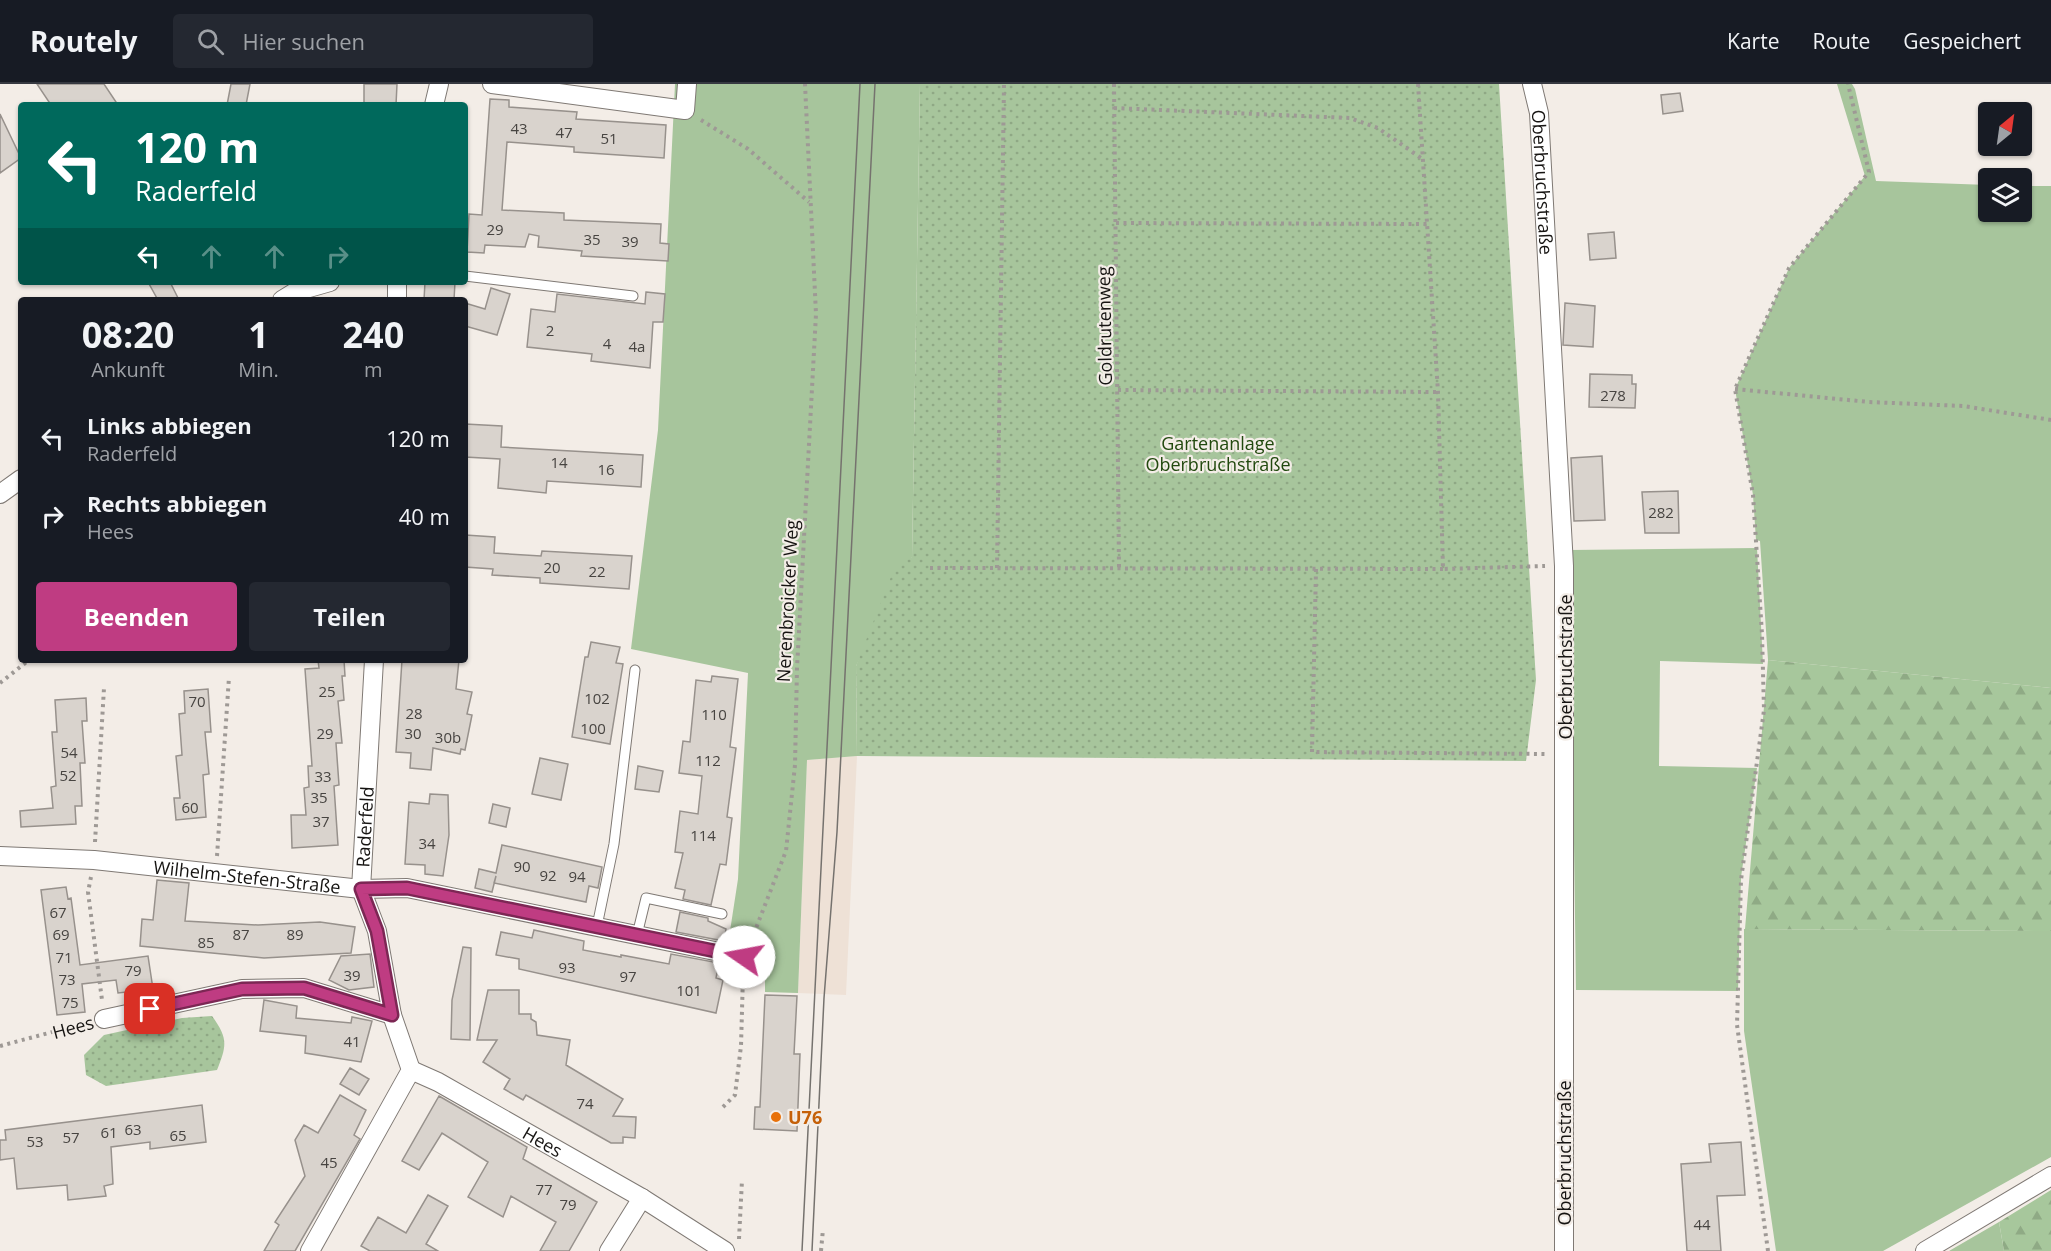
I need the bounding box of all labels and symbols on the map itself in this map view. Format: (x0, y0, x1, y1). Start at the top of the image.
north arrow (1978, 102, 2032, 156)
street label: Oberbruchstraße (1527, 109, 1559, 255)
house number: 43 (510, 118, 528, 138)
house number: 47 (555, 122, 573, 142)
house number: 51 (600, 128, 618, 148)
house number: 29 (486, 219, 504, 239)
house number: 35 (583, 229, 601, 249)
house number: 39 (621, 231, 639, 251)
street label: Goldrutenweg (1091, 266, 1117, 386)
house number: 2 (546, 320, 554, 340)
house number: 4 (603, 333, 612, 353)
house number: 4a (629, 336, 645, 356)
house number: 278 (1600, 385, 1626, 405)
park label: Gartenanlage Oberbruchstraße (1145, 431, 1291, 476)
house number: 14 (550, 452, 568, 472)
house number: 16 (597, 459, 615, 479)
house number: 282 (1648, 502, 1674, 522)
street label: Nerenbroicker Weg (771, 519, 803, 683)
house number: 20 (543, 557, 561, 577)
house number: 22 (588, 561, 606, 581)
street label: Oberbruchstraße (1553, 594, 1577, 740)
house number: 25 (318, 681, 336, 701)
house number: 102 (584, 688, 610, 708)
house number: 70 (188, 691, 206, 711)
house number: 28 (405, 703, 423, 723)
house number: 110 (701, 704, 727, 724)
house number: 100 (580, 718, 606, 738)
house number: 29 (316, 723, 334, 743)
house number: 30 (404, 723, 422, 743)
house number: 30b (435, 727, 461, 747)
house number: 54 (60, 742, 78, 762)
house number: 112 (695, 750, 721, 770)
house number: 52 (59, 765, 77, 785)
house number: 33 (314, 766, 332, 786)
street label: Raderfeld (350, 786, 379, 868)
house number: 35 (310, 787, 328, 807)
house number: 60 (181, 797, 199, 817)
house number: 37 (312, 811, 330, 831)
house number: 114 (690, 825, 716, 845)
house number: 34 (418, 833, 436, 853)
street label: Wilhelm-Stefen-Straße (152, 855, 342, 899)
house number: 90 (513, 856, 531, 876)
house number: 92 (539, 865, 557, 885)
house number: 94 (568, 866, 586, 886)
house number: 67 (49, 902, 67, 922)
house number: 69 (52, 924, 70, 944)
house number: 87 (232, 924, 250, 944)
house number: 89 (286, 924, 304, 944)
position arrow (712, 925, 776, 989)
house number: 85 (197, 932, 215, 952)
house number: 71 (55, 947, 73, 967)
house number: 93 (558, 957, 576, 977)
house number: 79 (124, 960, 142, 980)
house number: 39 (343, 965, 361, 985)
house number: 97 (619, 966, 637, 986)
house number: 73 (58, 969, 76, 989)
house number: 101 (676, 980, 702, 1000)
pin (124, 983, 175, 1034)
house number: 75 (61, 992, 79, 1012)
street label: Hees (50, 1010, 96, 1044)
house number: 41 (343, 1031, 361, 1051)
street label: Oberbruchstraße (1552, 1080, 1576, 1226)
house number: 74 (576, 1093, 594, 1113)
place label: U76 (788, 1105, 822, 1129)
marker: U76 (769, 1110, 783, 1124)
house number: 63 (124, 1119, 142, 1139)
street label: Hees (518, 1121, 567, 1162)
house number: 61 (100, 1122, 118, 1142)
house number: 65 (169, 1125, 187, 1145)
house number: 57 (62, 1127, 80, 1147)
house number: 53 (26, 1131, 44, 1151)
house number: 45 (320, 1152, 338, 1172)
house number: 77 (535, 1179, 553, 1199)
house number: 79 (559, 1194, 577, 1214)
house number: 44 (1693, 1214, 1711, 1234)

